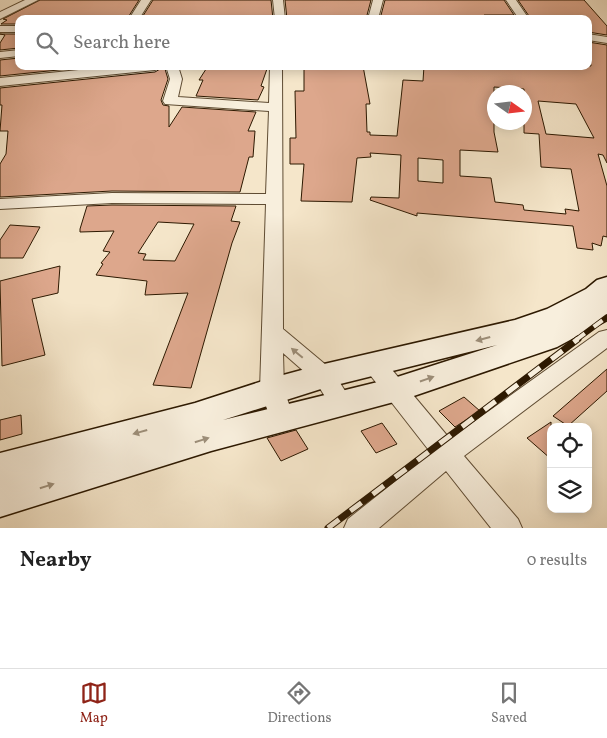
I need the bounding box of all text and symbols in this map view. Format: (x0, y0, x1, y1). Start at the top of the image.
search box (15, 15, 592, 70)
icon: search (33, 29, 61, 57)
text: Search here (73, 30, 170, 56)
north arrow (487, 85, 532, 130)
one-way arrow (475, 335, 490, 343)
one-way arrow (291, 347, 304, 358)
one-way arrow (419, 375, 434, 382)
map controls (547, 423, 592, 513)
button: locate (547, 423, 592, 468)
one-way arrow (133, 428, 148, 436)
one-way arrow (195, 435, 210, 443)
button: layers (547, 468, 592, 513)
one-way arrow (39, 482, 54, 490)
text: Nearby (20, 546, 91, 575)
text: 0 results (527, 550, 587, 572)
tab: Map (80, 679, 108, 728)
tab: Directions (267, 679, 332, 728)
tab: Saved (491, 679, 527, 728)

